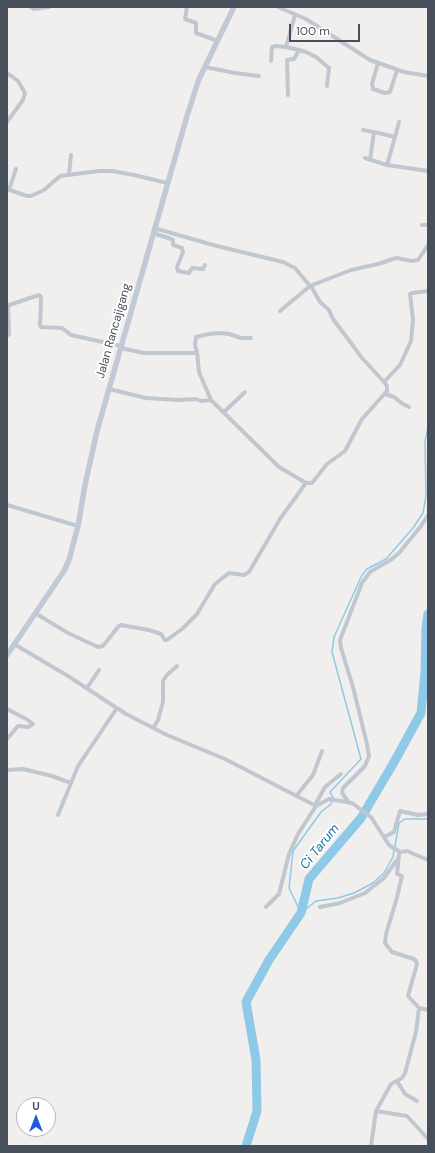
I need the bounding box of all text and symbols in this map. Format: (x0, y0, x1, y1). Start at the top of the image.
scale bar (291, 16, 362, 42)
text: 100 m (296, 23, 330, 39)
street label: Jalan Rancajigang (94, 282, 134, 380)
water label: Ci Tarum (297, 821, 343, 873)
north arrow (16, 1097, 56, 1137)
text: U (32, 1099, 40, 1113)

